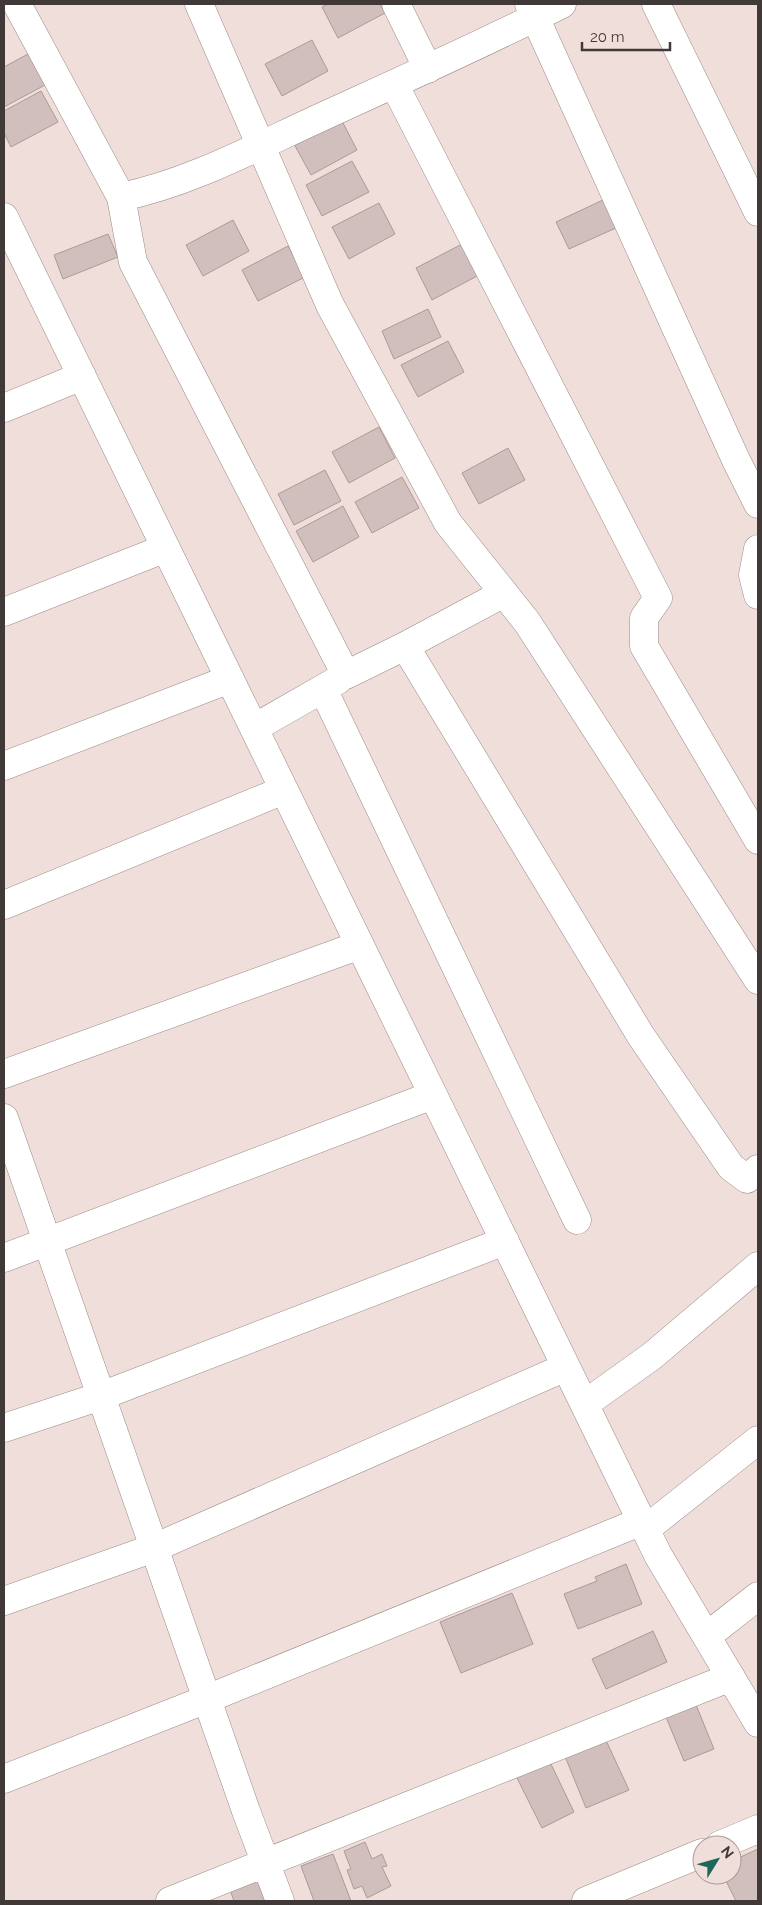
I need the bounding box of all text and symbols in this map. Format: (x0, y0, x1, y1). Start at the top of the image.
scale bar (582, 20, 670, 52)
text: 20 m (590, 28, 625, 46)
north arrow (692, 1835, 742, 1885)
text: N (718, 1843, 737, 1861)

